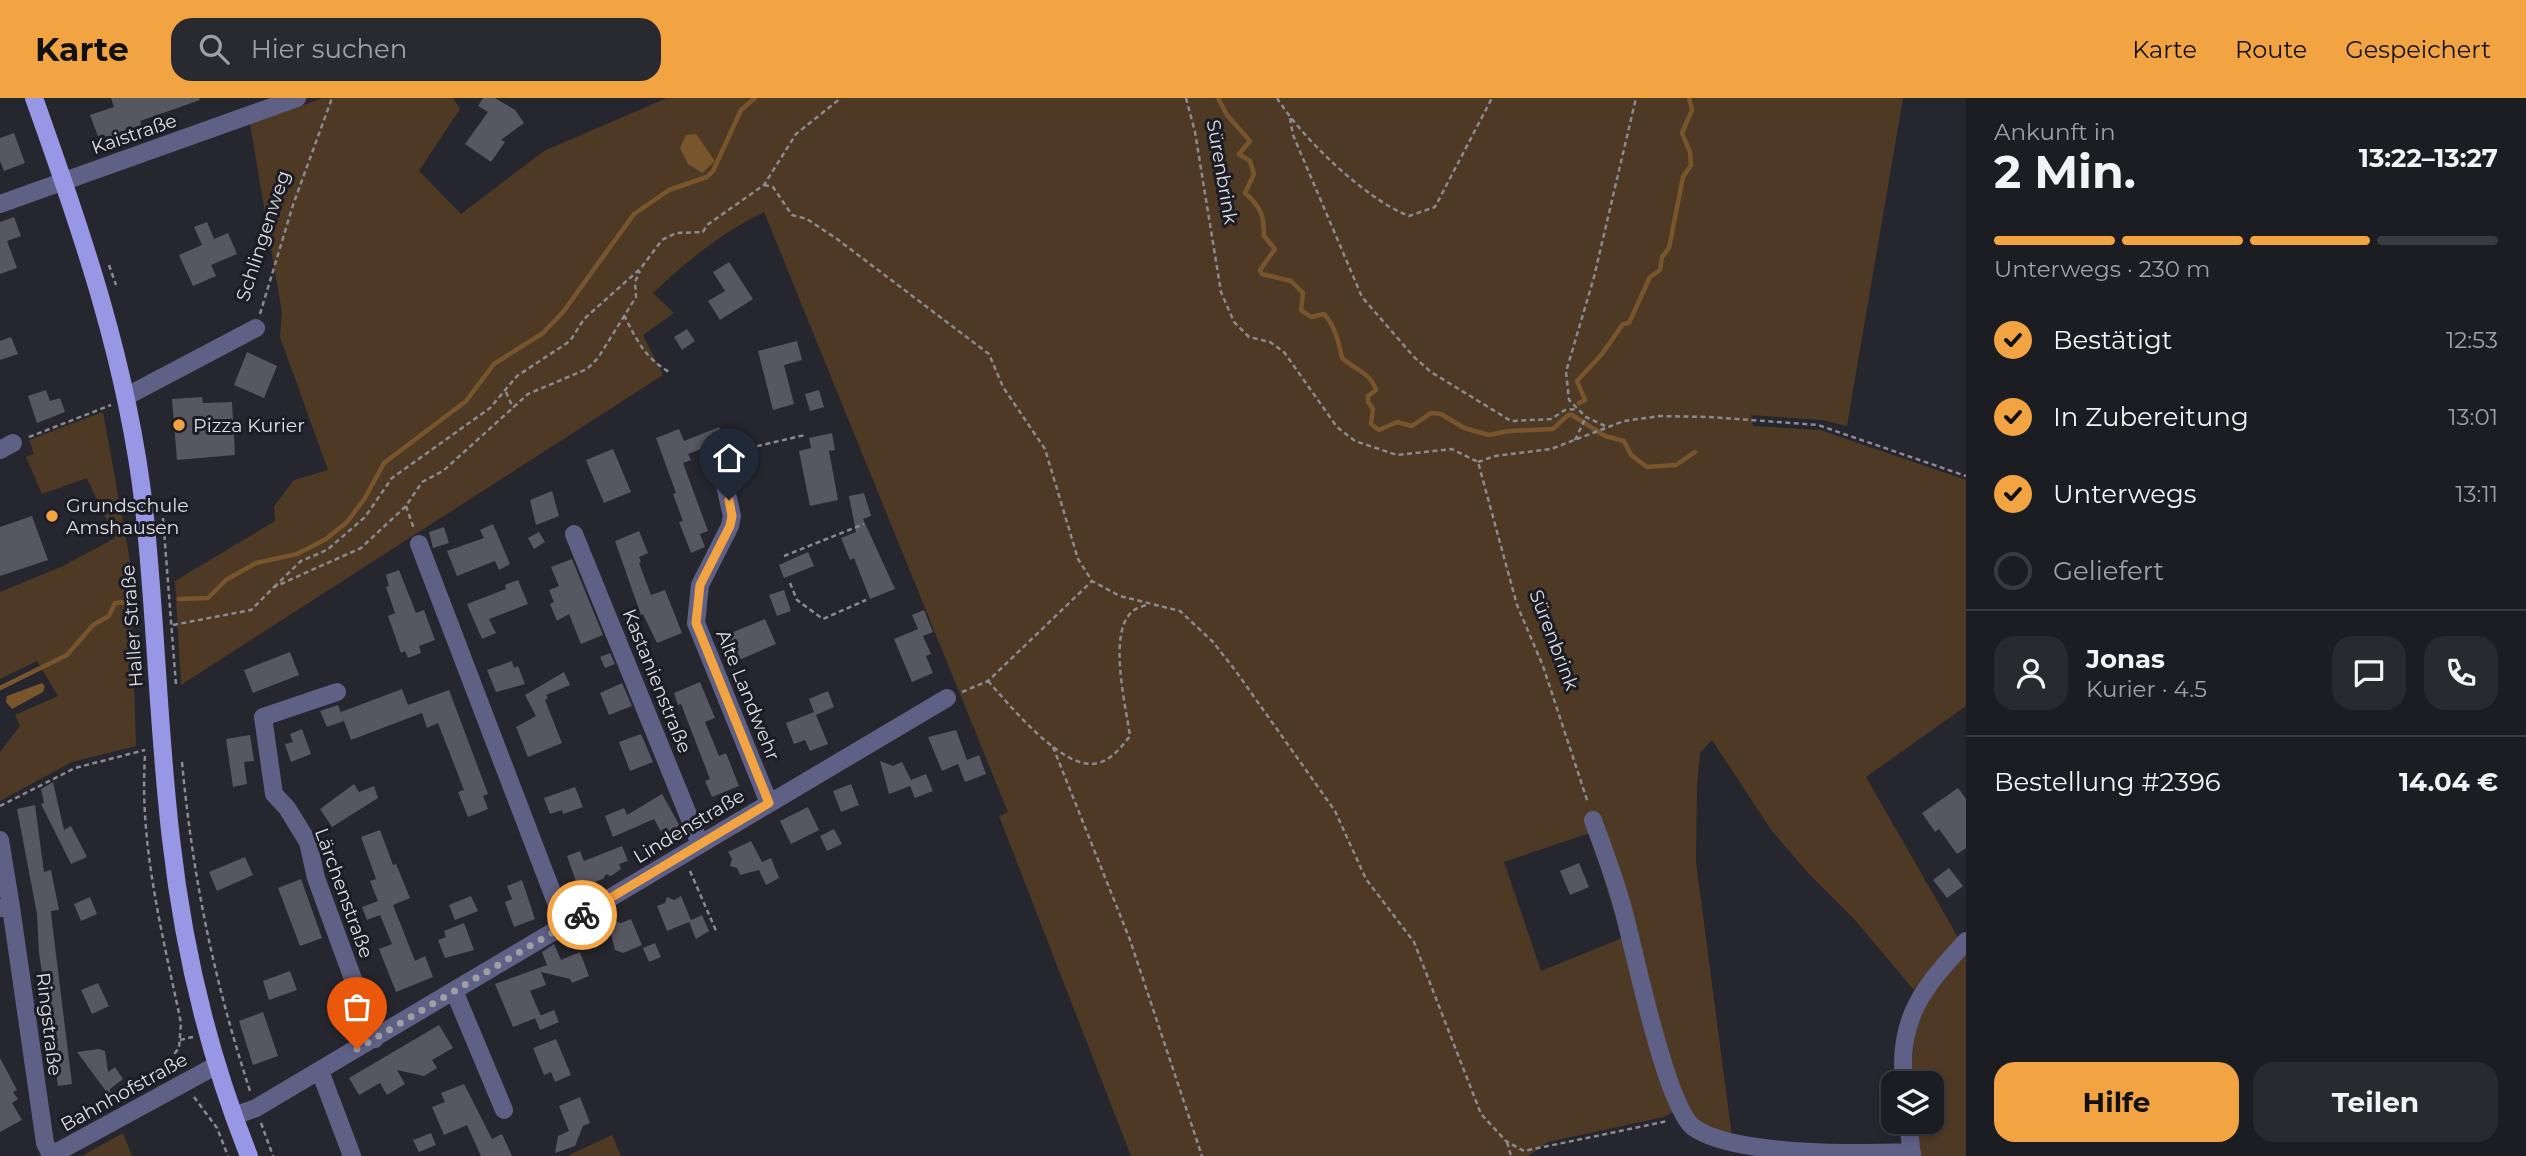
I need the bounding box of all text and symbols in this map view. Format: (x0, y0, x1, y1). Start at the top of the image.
search box (171, 18, 661, 81)
text: Karte (35, 29, 129, 69)
icon: search (195, 30, 233, 68)
text: Hier suchen (251, 33, 407, 65)
text: Karte (2132, 35, 2197, 64)
text: Route (2235, 35, 2307, 64)
text: Gespeichert (2345, 35, 2491, 64)
street label: Kaistraße (88, 109, 180, 159)
street label: Sürenbrink (1201, 118, 1243, 227)
text: Ankunft in (1994, 118, 2115, 146)
text: 13:22–13:27 (2359, 142, 2498, 174)
text: 2 Min. (1994, 143, 2136, 200)
street label: Schlingenweg (231, 168, 295, 304)
text: Unterwegs · 230 m (1994, 255, 2210, 283)
icon: check (1994, 321, 2032, 359)
text: Bestätigt (2053, 324, 2172, 356)
text: 12:53 (2446, 326, 2498, 354)
icon: check (1994, 398, 2032, 436)
text: In Zubereitung (2053, 401, 2249, 433)
text: 13:01 (2448, 403, 2498, 431)
place label: Pizza Kurier (193, 414, 305, 437)
marker: Pizza Kurier (171, 417, 187, 433)
pin (699, 428, 759, 500)
icon: home (710, 439, 748, 477)
icon: check (1994, 475, 2032, 513)
text: Unterwegs (2053, 478, 2196, 510)
text: 13:11 (2455, 480, 2498, 508)
place label: Grundschule Amshausen (66, 494, 189, 539)
marker: Grundschule Amshausen (44, 508, 60, 524)
text: Geliefert (2053, 555, 2164, 587)
street label: Haller Straße (116, 564, 148, 688)
street label: Sürenbrink (1524, 586, 1584, 694)
street label: Kastanienstraße (618, 605, 696, 757)
street label: Alte Landwehr (711, 626, 785, 764)
button: person (1994, 636, 2068, 710)
button: chat (2332, 636, 2406, 710)
button: phone (2424, 636, 2498, 710)
text: Jonas (2086, 643, 2165, 675)
text: Kurier · 4.5 (2086, 675, 2207, 703)
text: Bestellung #2396 (1994, 766, 2221, 798)
text: 14.04 € (2399, 766, 2498, 798)
street label: Lindenstraße (629, 784, 749, 868)
street label: Lärchenstraße (310, 825, 378, 961)
courier (547, 880, 617, 950)
icon: bike (563, 896, 601, 934)
street label: Ringstraße (31, 971, 67, 1077)
pin (327, 977, 387, 1049)
icon: bag (338, 988, 376, 1026)
street label: Bahnhofstraße (56, 1048, 192, 1136)
button: Hilfe (1994, 1062, 2239, 1142)
button: Teilen (2253, 1062, 2498, 1142)
map controls (1881, 1071, 1944, 1134)
button: layers (1881, 1071, 1944, 1134)

